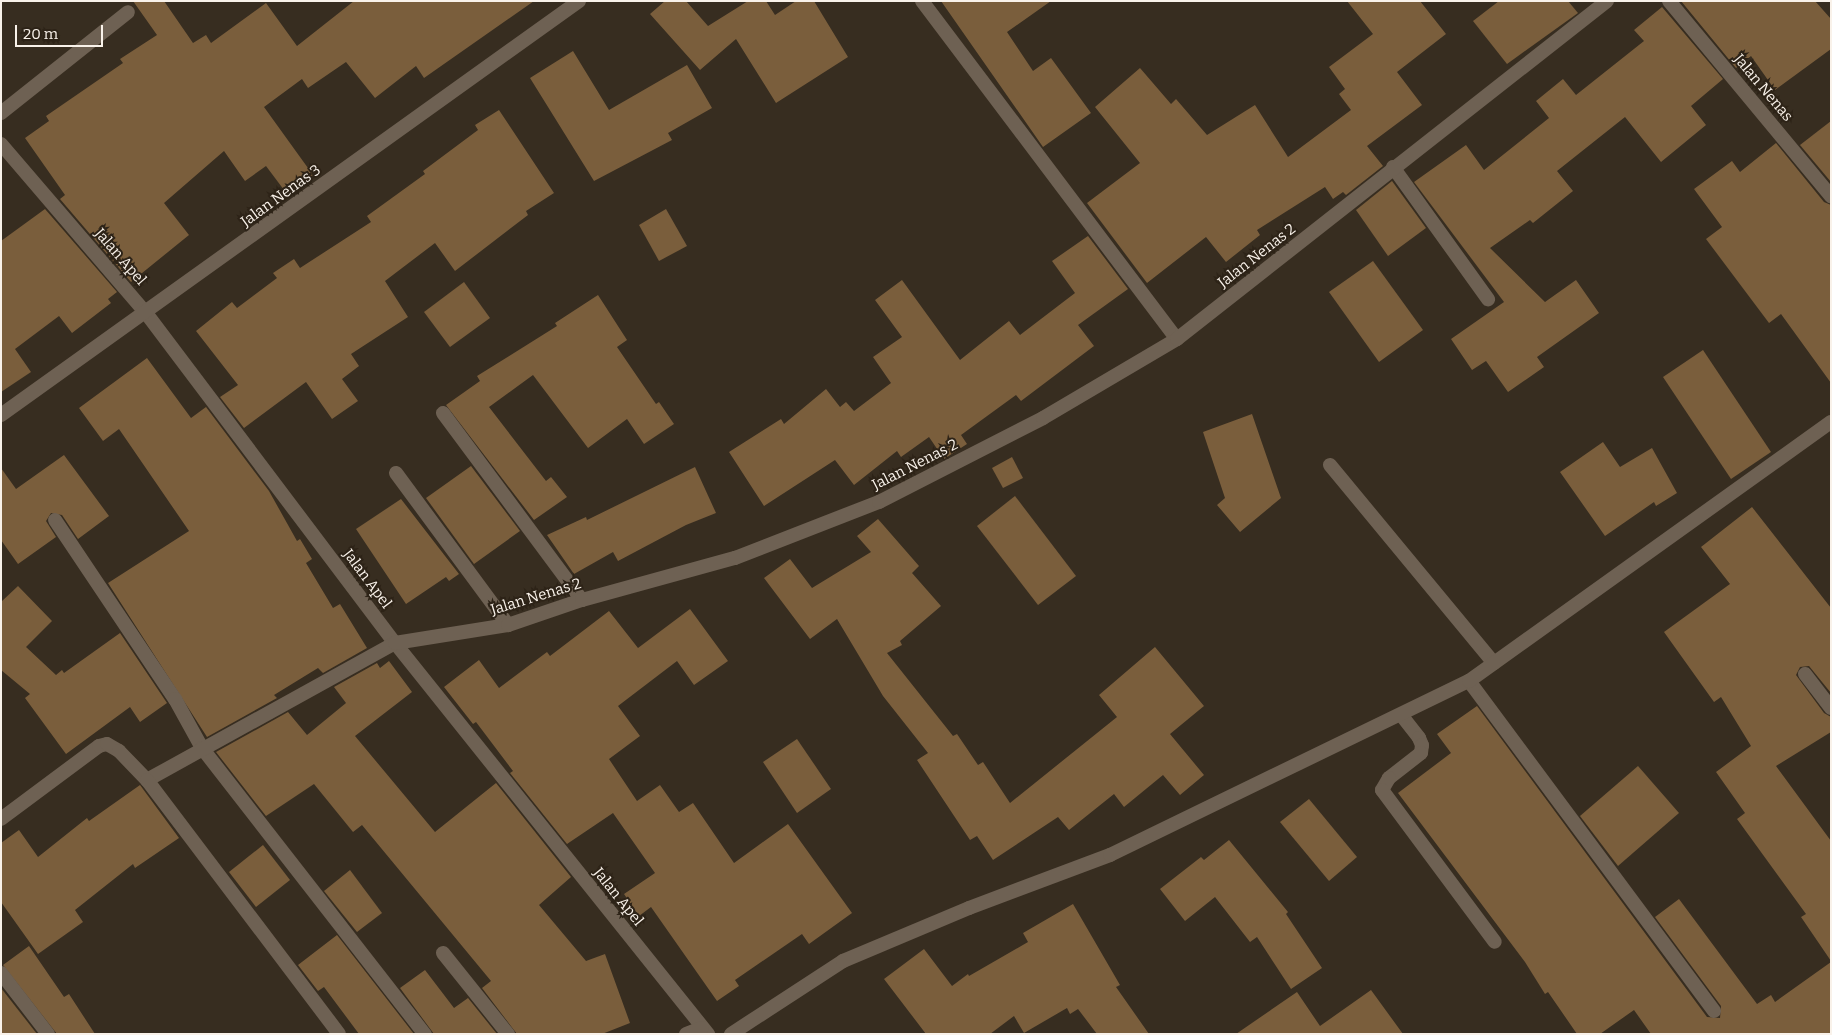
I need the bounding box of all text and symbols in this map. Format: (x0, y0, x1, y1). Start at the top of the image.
scale bar (18, 15, 105, 47)
text: 20 m (23, 25, 58, 43)
street label: Jalan Nenas (1730, 51, 1796, 125)
street label: Jalan Nenas 3 (238, 161, 324, 231)
street label: Jalan Nenas 2 (1215, 220, 1299, 292)
street label: Jalan Apel (90, 225, 150, 289)
street label: Jalan Nenas 2 (869, 436, 961, 494)
street label: Jalan Apel (339, 546, 395, 612)
street label: Jalan Nenas 2 (489, 575, 583, 619)
street label: Jalan Apel (589, 864, 647, 930)

